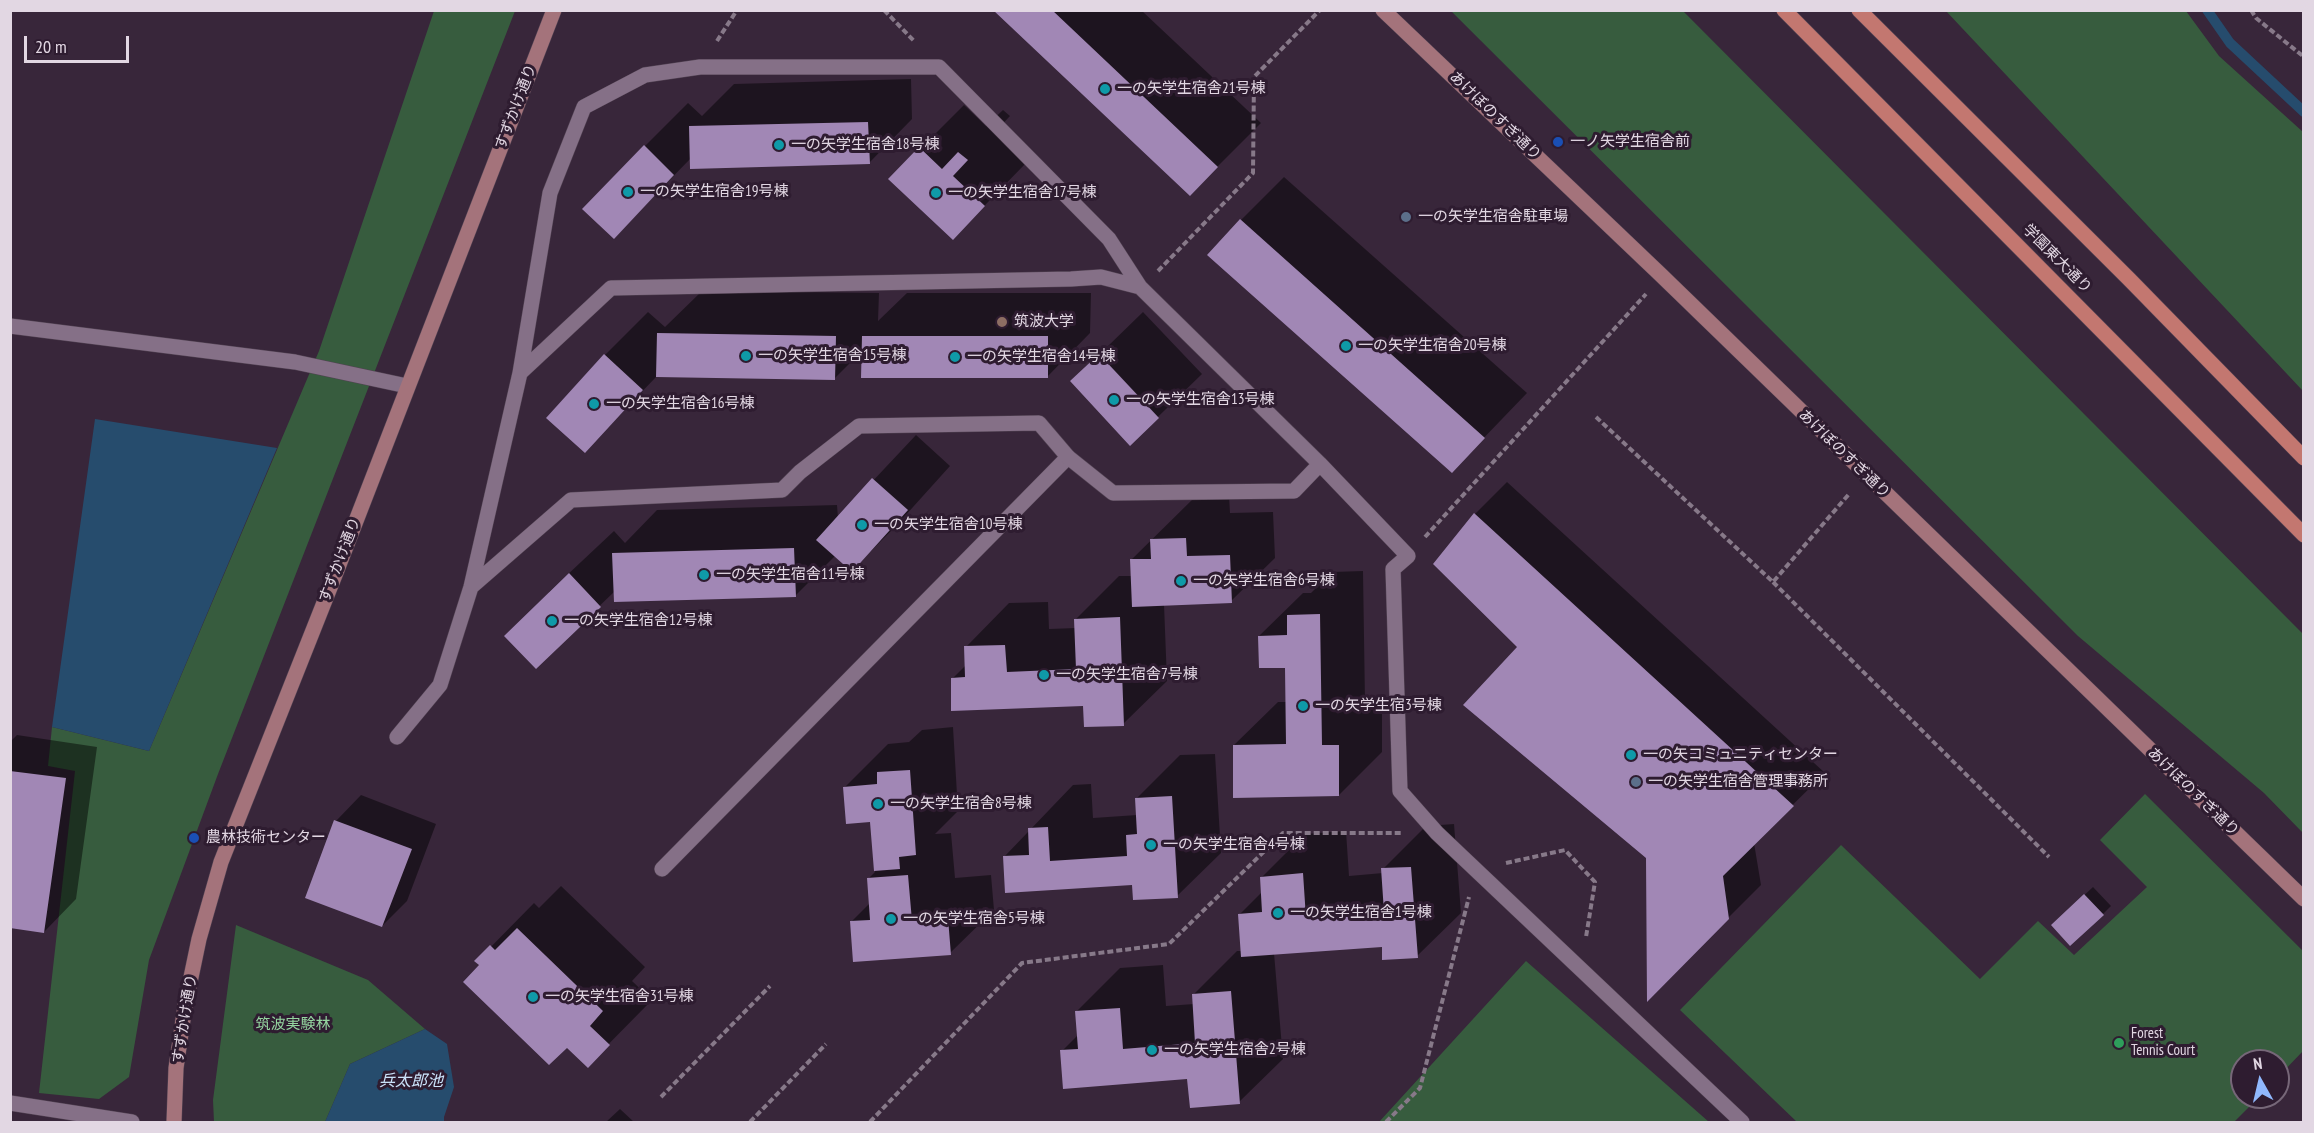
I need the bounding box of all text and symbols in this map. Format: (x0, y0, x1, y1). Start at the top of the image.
scale bar (27, 24, 132, 62)
text: 20 m (35, 35, 67, 58)
street label: すずかけ通り (491, 62, 541, 152)
street label: あけぼのすぎ通り (1446, 68, 1544, 164)
place label: 一の矢学生宿舎21号棟 (1117, 80, 1265, 98)
marker: 一の矢学生宿舎21号棟 (1098, 82, 1112, 96)
place label: 一ノ矢学生宿舎前 (1570, 133, 1690, 151)
marker: 一ノ矢学生宿舎前 (1551, 135, 1565, 149)
place label: 一の矢学生宿舎18号棟 (791, 136, 939, 154)
marker: 一の矢学生宿舎18号棟 (772, 138, 786, 152)
place label: 一の矢学生宿舎19号棟 (640, 183, 788, 201)
place label: 一の矢学生宿舎17号棟 (948, 184, 1096, 202)
marker: 一の矢学生宿舎19号棟 (621, 185, 635, 199)
marker: 一の矢学生宿舎17号棟 (929, 186, 943, 200)
place label: 一の矢学生宿舎駐車場 (1418, 208, 1568, 226)
marker: 一の矢学生宿舎駐車場 (1399, 210, 1413, 224)
street label: 学園東大通り (2019, 221, 2095, 297)
place label: 筑波大学 (1014, 313, 1074, 331)
marker: 筑波大学 (995, 315, 1009, 329)
place label: 一の矢学生宿舎20号棟 (1358, 337, 1506, 355)
marker: 一の矢学生宿舎20号棟 (1339, 339, 1353, 353)
place label: 一の矢学生宿舎15号棟 (758, 347, 906, 365)
place label: 一の矢学生宿舎14号棟 (967, 348, 1115, 366)
marker: 一の矢学生宿舎15号棟 (739, 349, 753, 363)
marker: 一の矢学生宿舎14号棟 (948, 350, 962, 364)
place label: 一の矢学生宿舎13号棟 (1126, 391, 1274, 409)
marker: 一の矢学生宿舎13号棟 (1107, 393, 1121, 407)
place label: 一の矢学生宿舎16号棟 (606, 395, 754, 413)
marker: 一の矢学生宿舎16号棟 (587, 397, 601, 411)
street label: あけぼのすぎ通り (1795, 406, 1893, 502)
street label: すずかけ通り (315, 515, 365, 605)
place label: 一の矢学生宿舎10号棟 (874, 516, 1022, 534)
marker: 一の矢学生宿舎10号棟 (855, 518, 869, 532)
place label: 一の矢学生宿舎11号棟 (716, 566, 864, 584)
marker: 一の矢学生宿舎11号棟 (697, 568, 711, 582)
place label: 一の矢学生宿舎6号棟 (1193, 572, 1335, 590)
marker: 一の矢学生宿舎6号棟 (1174, 574, 1188, 588)
place label: 一の矢学生宿舎12号棟 (564, 612, 712, 630)
marker: 一の矢学生宿舎12号棟 (545, 614, 559, 628)
place label: 一の矢学生宿舎7号棟 (1056, 666, 1198, 684)
marker: 一の矢学生宿舎7号棟 (1037, 668, 1051, 682)
place label: 一の矢学生宿3号棟 (1315, 697, 1442, 715)
marker: 一の矢学生宿3号棟 (1296, 699, 1310, 713)
street label: あけぼのすぎ通り (2144, 744, 2242, 840)
place label: 一の矢コミュニティセンター (1643, 746, 1838, 764)
marker: 一の矢コミュニティセンター (1624, 748, 1638, 762)
place label: 一の矢学生宿舎管理事務所 (1648, 773, 1828, 791)
marker: 一の矢学生宿舎管理事務所 (1629, 775, 1643, 789)
place label: 一の矢学生宿舎8号棟 (890, 795, 1032, 813)
marker: 一の矢学生宿舎8号棟 (871, 797, 885, 811)
place label: 農林技術センター (206, 829, 326, 847)
marker: 農林技術センター (187, 831, 201, 845)
place label: 一の矢学生宿舎4号棟 (1163, 836, 1305, 854)
marker: 一の矢学生宿舎4号棟 (1144, 838, 1158, 852)
place label: 一の矢学生宿舎1号棟 (1290, 904, 1432, 922)
marker: 一の矢学生宿舎1号棟 (1271, 906, 1285, 920)
place label: 一の矢学生宿舎5号棟 (903, 910, 1045, 928)
marker: 一の矢学生宿舎5号棟 (884, 912, 898, 926)
street label: すずかけ通り (169, 973, 201, 1065)
place label: 一の矢学生宿舎31号棟 (545, 988, 693, 1006)
marker: 一の矢学生宿舎31号棟 (526, 990, 540, 1004)
park label: 筑波実験林 (256, 1016, 330, 1034)
place label: Forest Tennis Court (2131, 1025, 2195, 1060)
marker: Forest Tennis Court (2112, 1036, 2126, 1050)
place label: 一の矢学生宿舎2号棟 (1164, 1041, 1306, 1059)
marker: 一の矢学生宿舎2号棟 (1145, 1043, 1159, 1057)
north arrow (2230, 1049, 2290, 1109)
text: N (2252, 1053, 2263, 1074)
water label: 兵太郎池 (379, 1071, 443, 1091)

